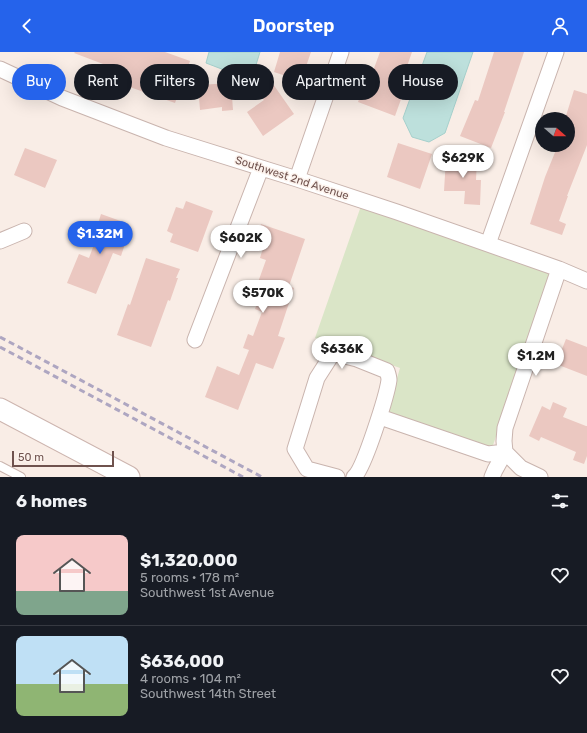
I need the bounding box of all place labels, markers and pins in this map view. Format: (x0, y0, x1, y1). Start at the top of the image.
pin: $629K (435, 145, 491, 179)
pin: $1.32M (67, 221, 133, 255)
pin: $602K (213, 225, 269, 259)
pin: $570K (235, 280, 291, 314)
pin: $636K (314, 336, 370, 370)
pin: $1.2M (508, 343, 564, 377)

